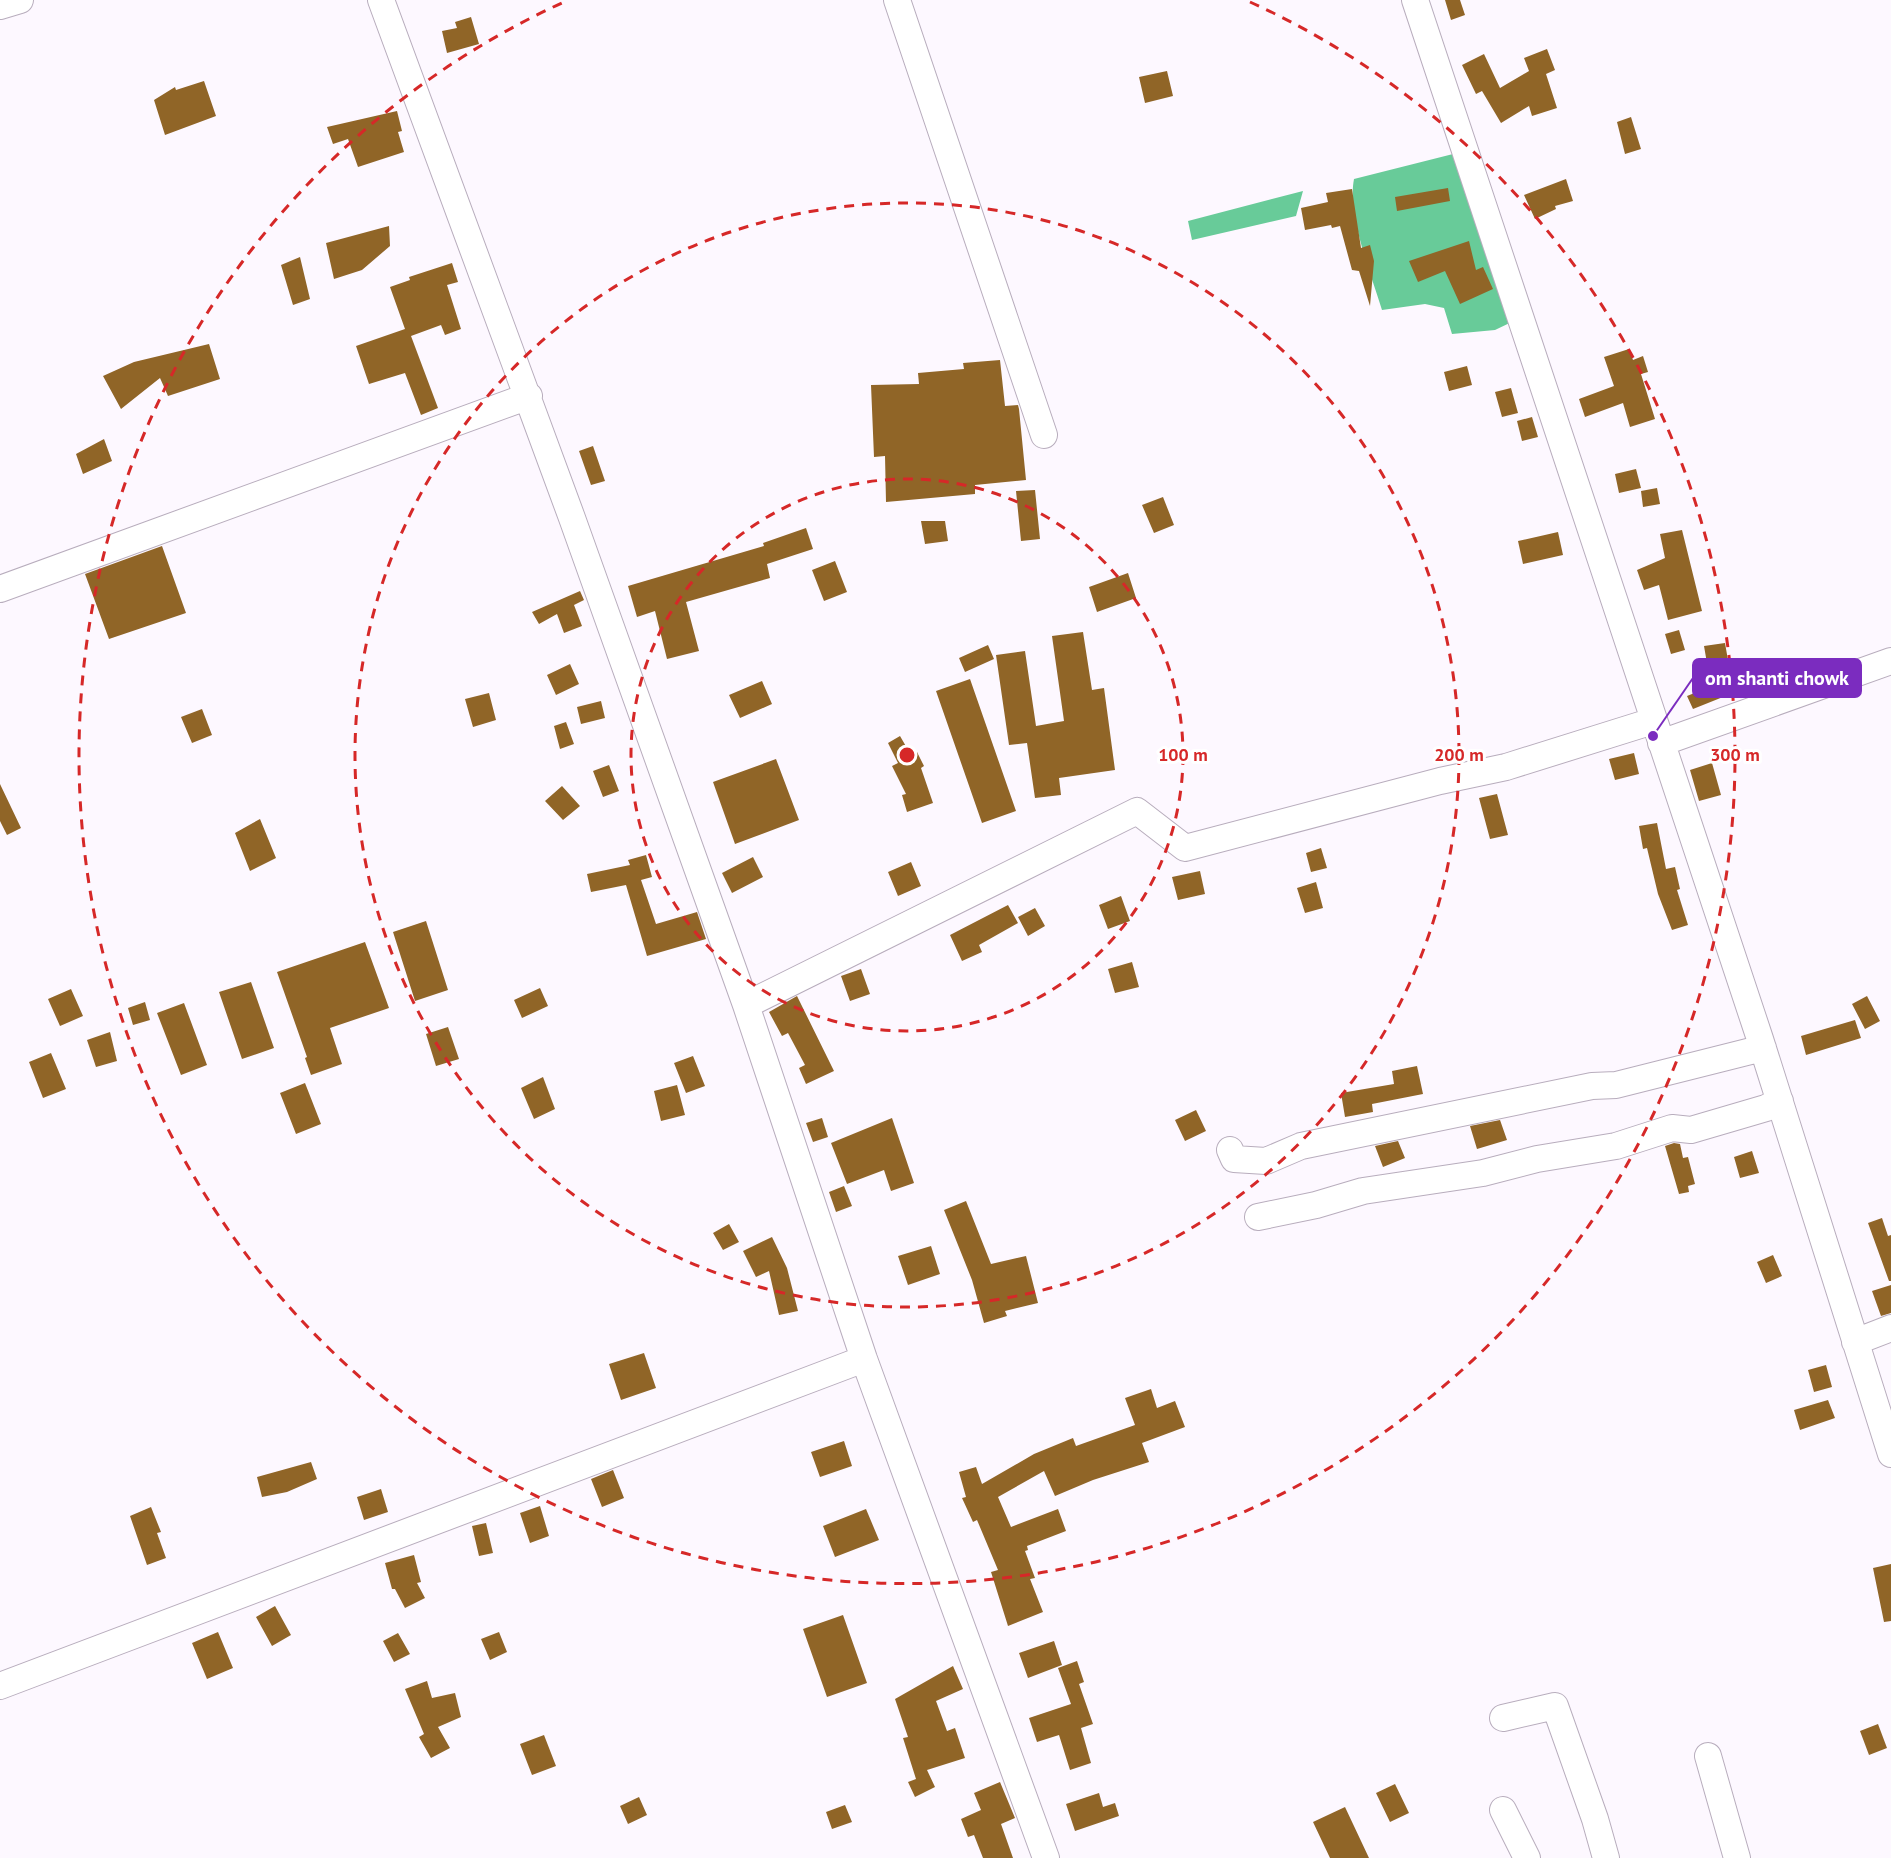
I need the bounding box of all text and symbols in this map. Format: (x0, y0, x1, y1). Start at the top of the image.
callout: om shanti chowk (1693, 659, 1861, 697)
text: om shanti chowk (1705, 665, 1849, 691)
text: 100 m (1158, 743, 1208, 766)
text: 200 m (1434, 743, 1484, 766)
text: 300 m (1710, 743, 1760, 766)
centre of rings (897, 745, 917, 765)

